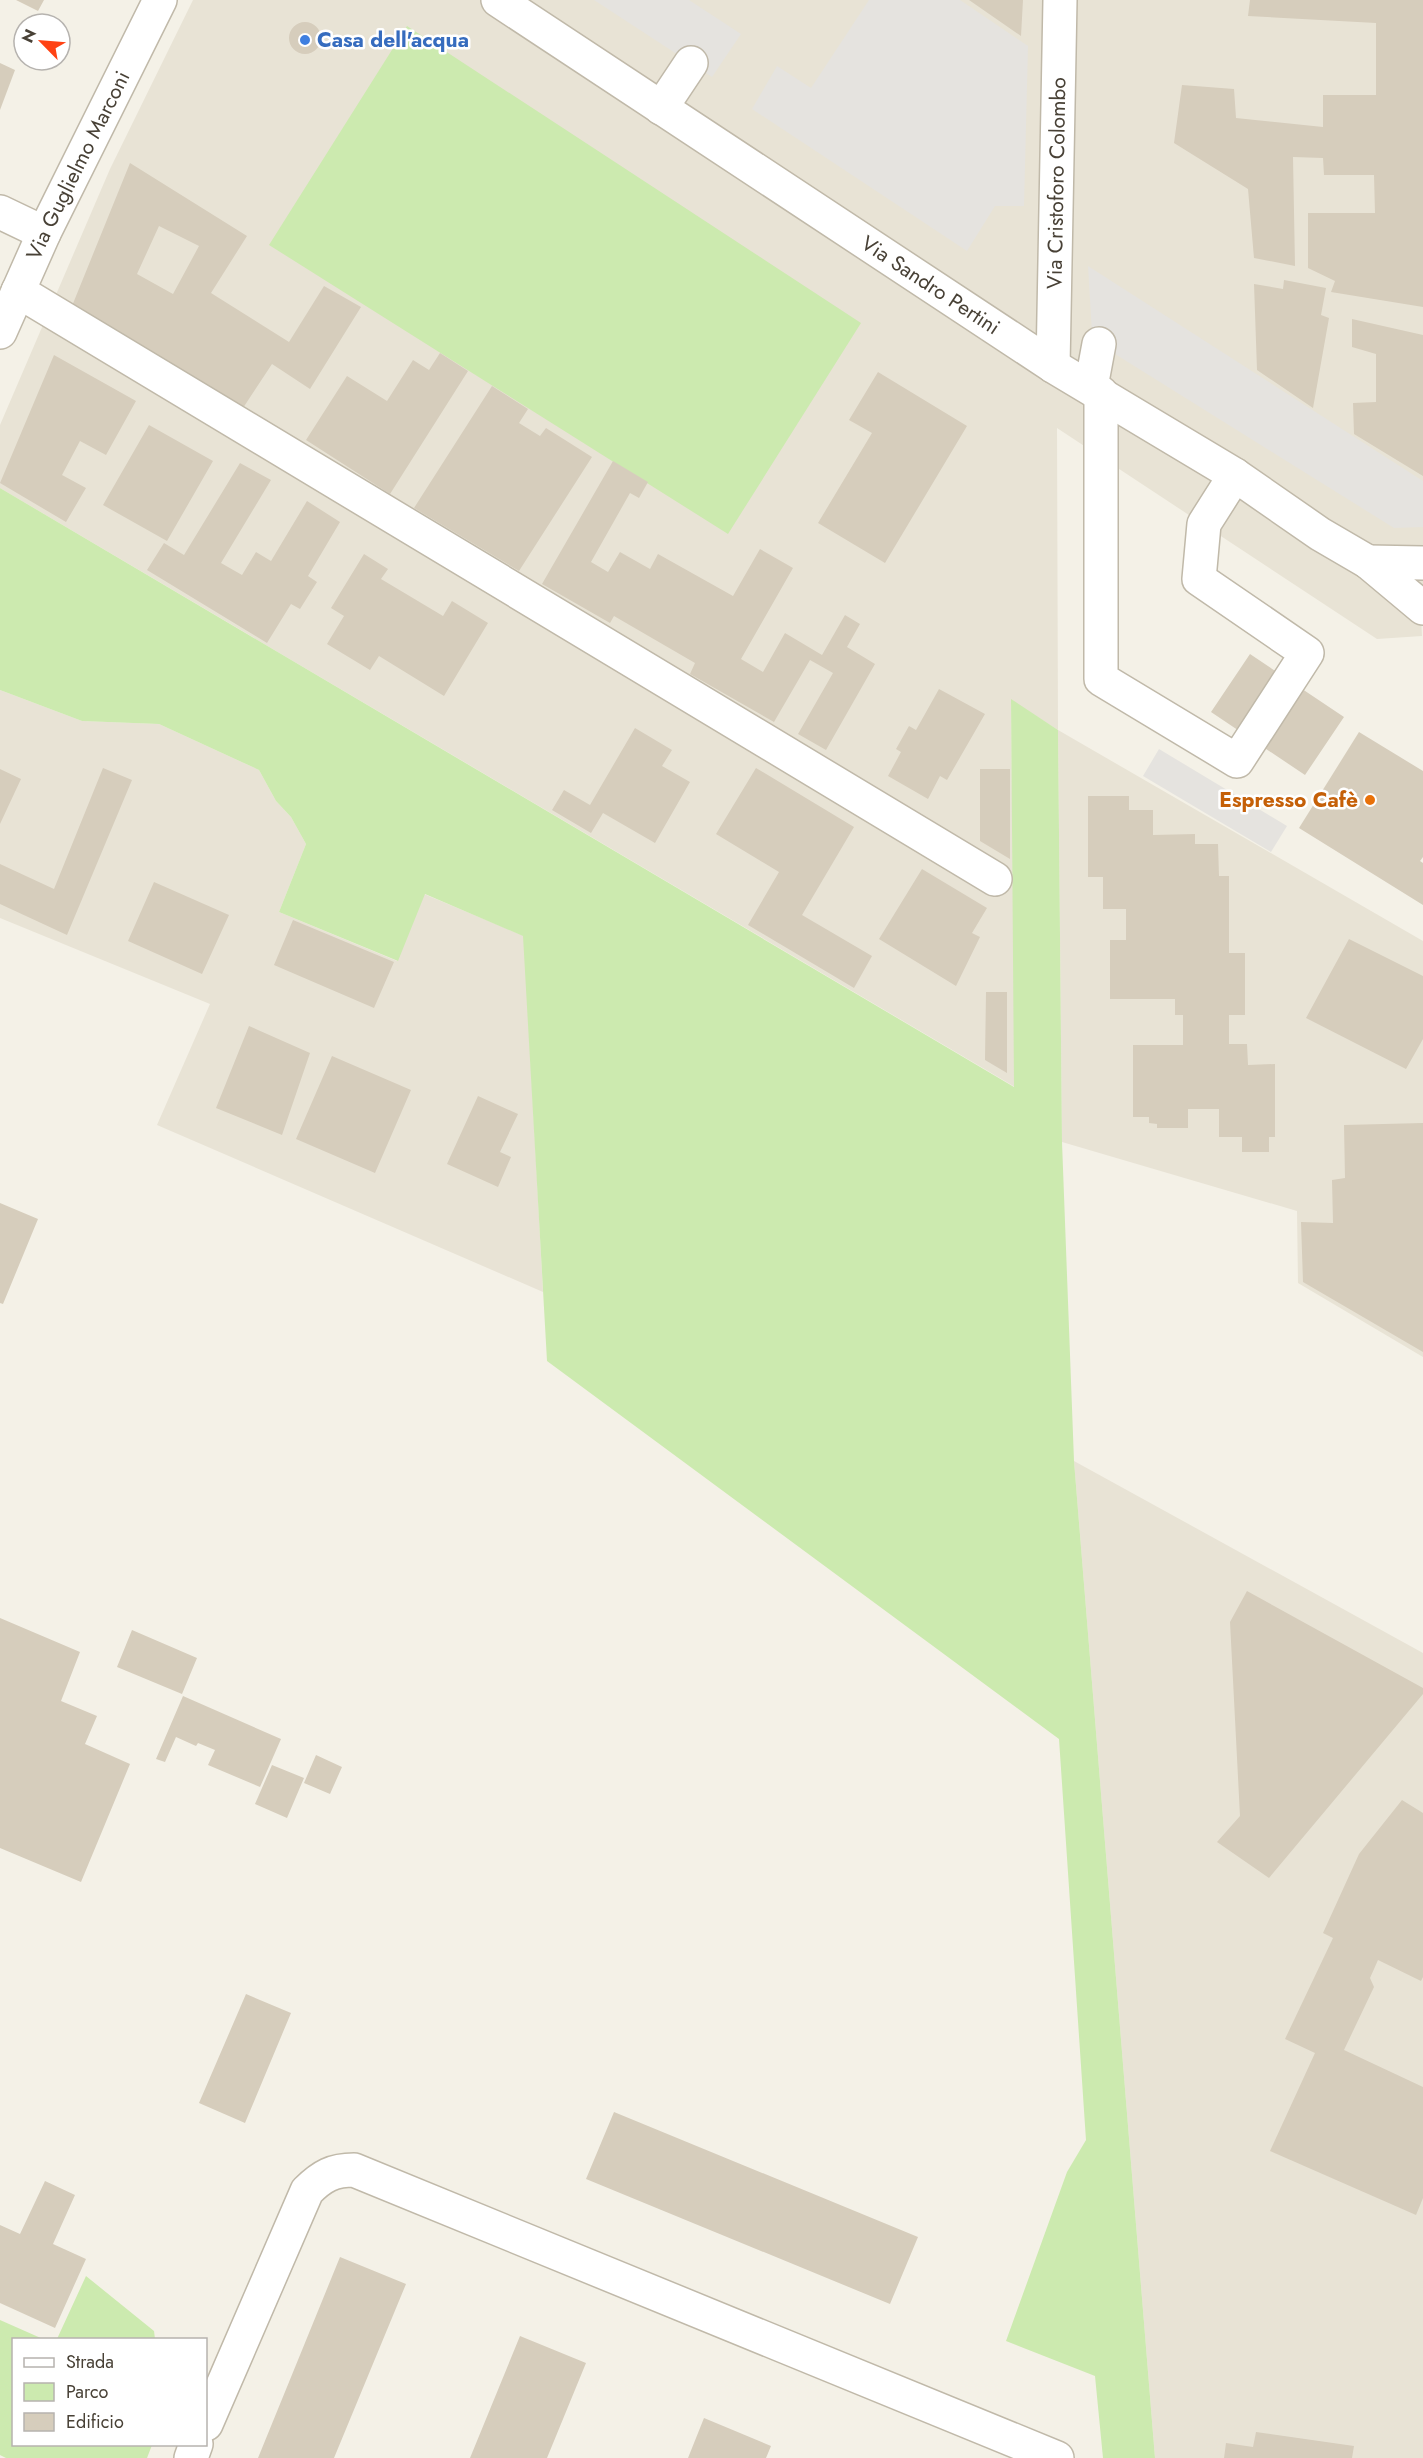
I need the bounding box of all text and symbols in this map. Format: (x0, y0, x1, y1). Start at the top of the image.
north arrow (12, 12, 72, 72)
text: N (16, 25, 42, 46)
place label: Casa dell'acqua (317, 25, 469, 55)
marker: Casa dell'acqua (298, 33, 312, 47)
street label: Via Guglielmo Marconi (19, 66, 137, 265)
street label: Via Cristoforo Colombo (1039, 77, 1074, 289)
street label: Via Sandro Pertini (855, 228, 1006, 342)
place label: Espresso Cafè (1219, 785, 1358, 815)
marker: Espresso Cafè (1363, 793, 1377, 807)
legend (12, 2338, 207, 2446)
text: Strada (66, 2349, 114, 2375)
text: Parco (66, 2379, 108, 2405)
text: Edificio (66, 2409, 124, 2435)

